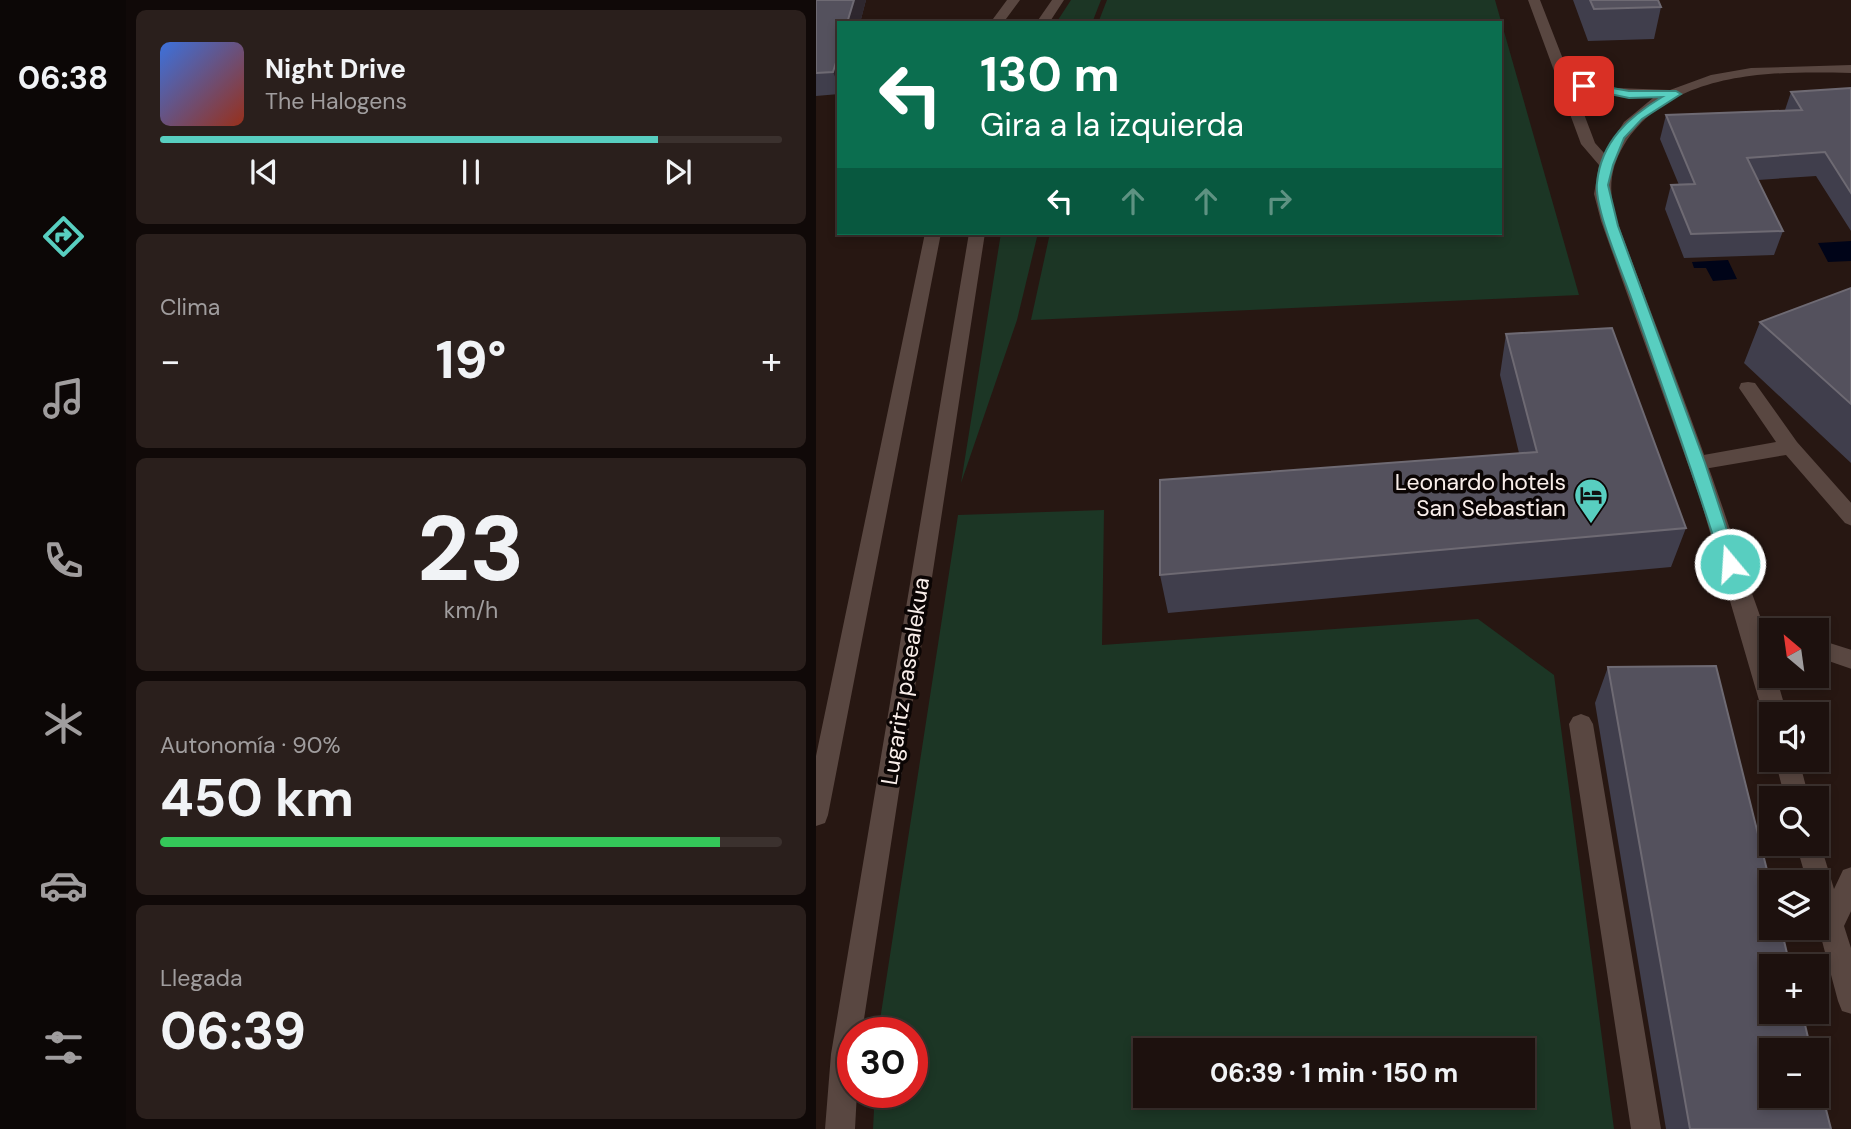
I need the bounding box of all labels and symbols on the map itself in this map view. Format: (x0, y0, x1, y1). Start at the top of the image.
pin (1554, 56, 1614, 116)
place label: Leonardo hotels San Sebastian (1395, 467, 1566, 523)
hotel icon: Leonardo hotels San Sebastian (1572, 476, 1610, 525)
position arrow (1693, 527, 1767, 601)
street label: Lugaritz pasealekua (874, 575, 936, 787)
north arrow (1759, 618, 1829, 688)
speed limit sign: 30 (837, 1017, 928, 1108)

